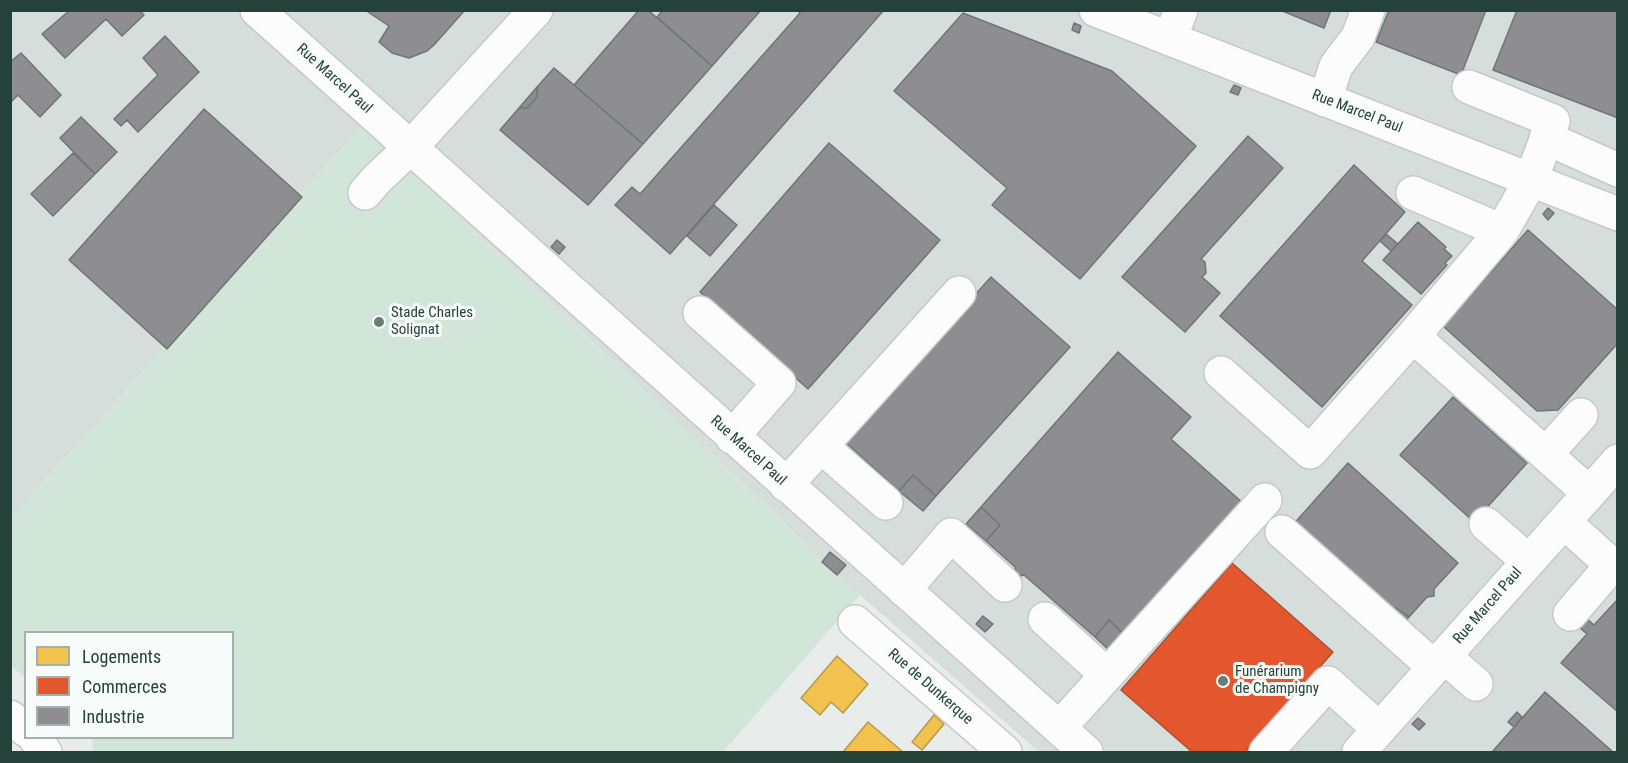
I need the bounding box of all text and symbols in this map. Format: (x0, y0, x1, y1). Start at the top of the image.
street label: Rue Marcel Paul (292, 40, 376, 118)
street label: Rue Marcel Paul (1309, 86, 1405, 138)
place label: Stade Charles Solignat (391, 304, 473, 339)
marker: Stade Charles Solignat (372, 315, 386, 329)
street label: Rue Marcel Paul (706, 412, 790, 490)
street label: Rue Marcel Paul (1450, 564, 1526, 648)
legend (24, 631, 234, 739)
street label: Rue de Dunkerque (884, 645, 976, 729)
text: Logements (82, 646, 161, 667)
place label: Funérarium de Champigny (1235, 663, 1319, 698)
marker: Funérarium de Champigny (1216, 674, 1230, 688)
text: Commerces (82, 676, 167, 697)
text: Industrie (82, 706, 144, 727)

